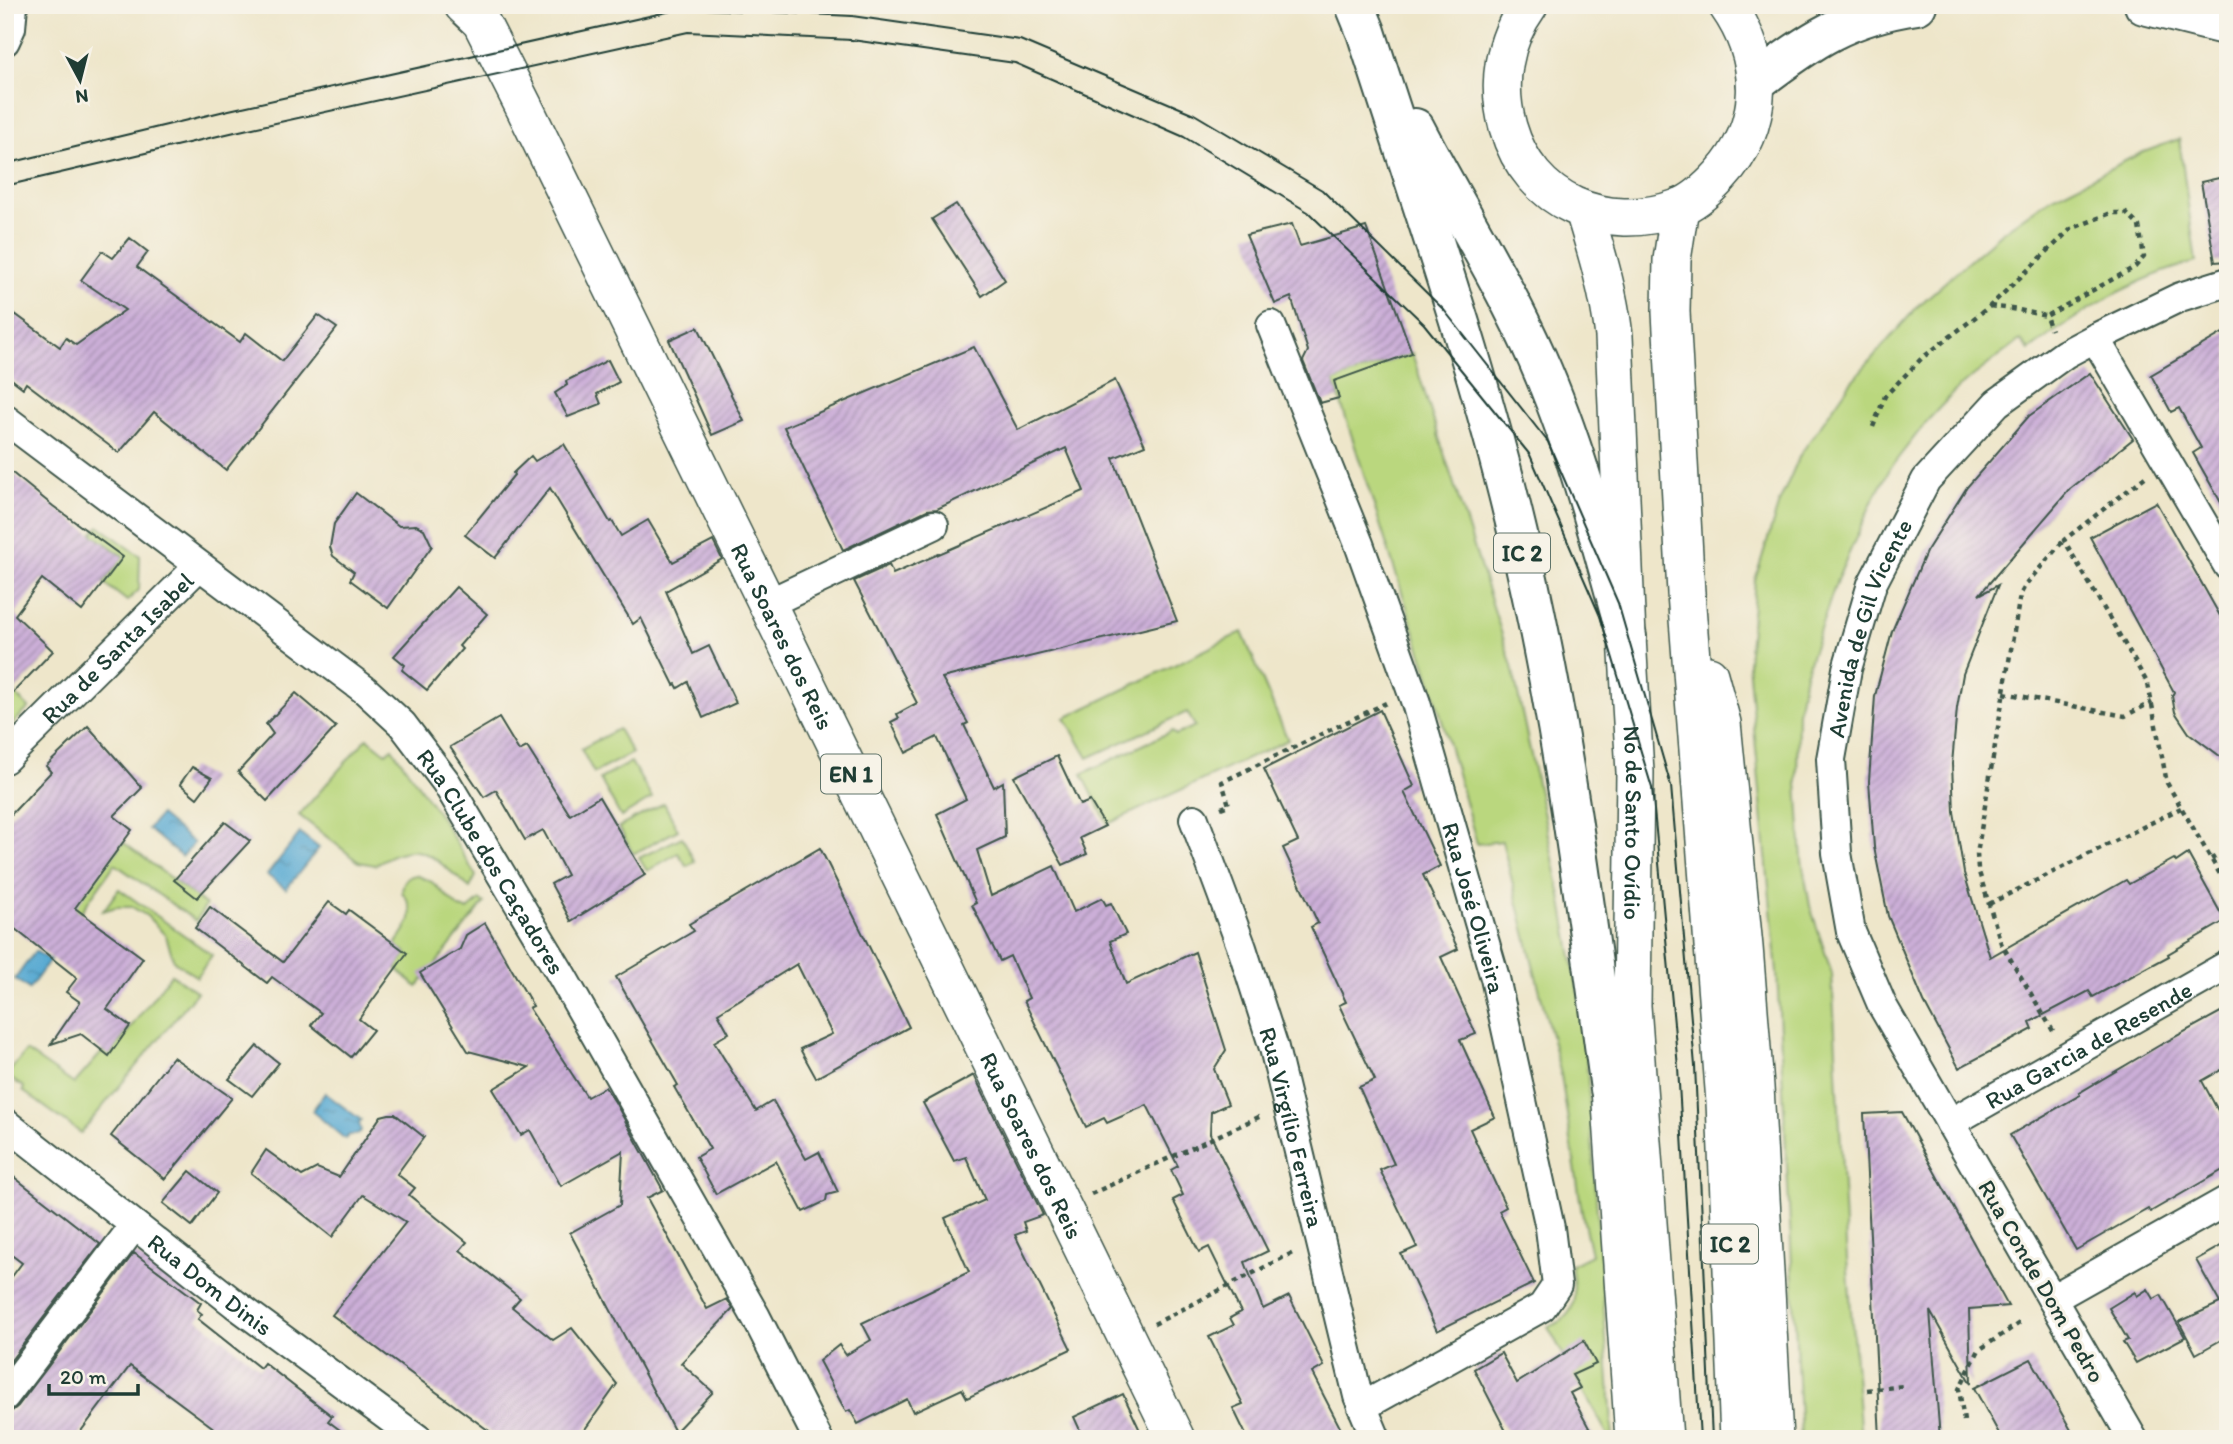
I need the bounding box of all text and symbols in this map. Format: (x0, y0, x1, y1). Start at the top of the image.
north arrow (46, 46, 116, 116)
text: N (74, 84, 90, 109)
street label: Avenida de Gil Vicente (1821, 514, 1918, 740)
road number: IC 2 (1494, 534, 1550, 572)
street label: Rua Soares dos Reis (725, 538, 841, 734)
street label: Rua de Santa Isabel (35, 566, 199, 729)
street label: Nó de Santo Ovídio (1618, 725, 1650, 920)
street label: Rua Clube dos Caçadores (411, 743, 572, 979)
road number: EN 1 (821, 754, 881, 794)
street label: Rua José Oliveira (1436, 819, 1513, 997)
street label: Rua Garcia de Resende (1980, 974, 2197, 1115)
street label: Rua Virgílio Ferreira (1254, 1023, 1331, 1231)
street label: Rua Soares dos Reis (974, 1047, 1090, 1243)
street label: Rua Conde Dom Pedro (1972, 1174, 2112, 1388)
road number: IC 2 (1702, 1224, 1758, 1264)
street label: Rua Dom Dinis (142, 1227, 278, 1341)
scale bar (49, 1353, 138, 1397)
text: 20 m (60, 1364, 107, 1389)

